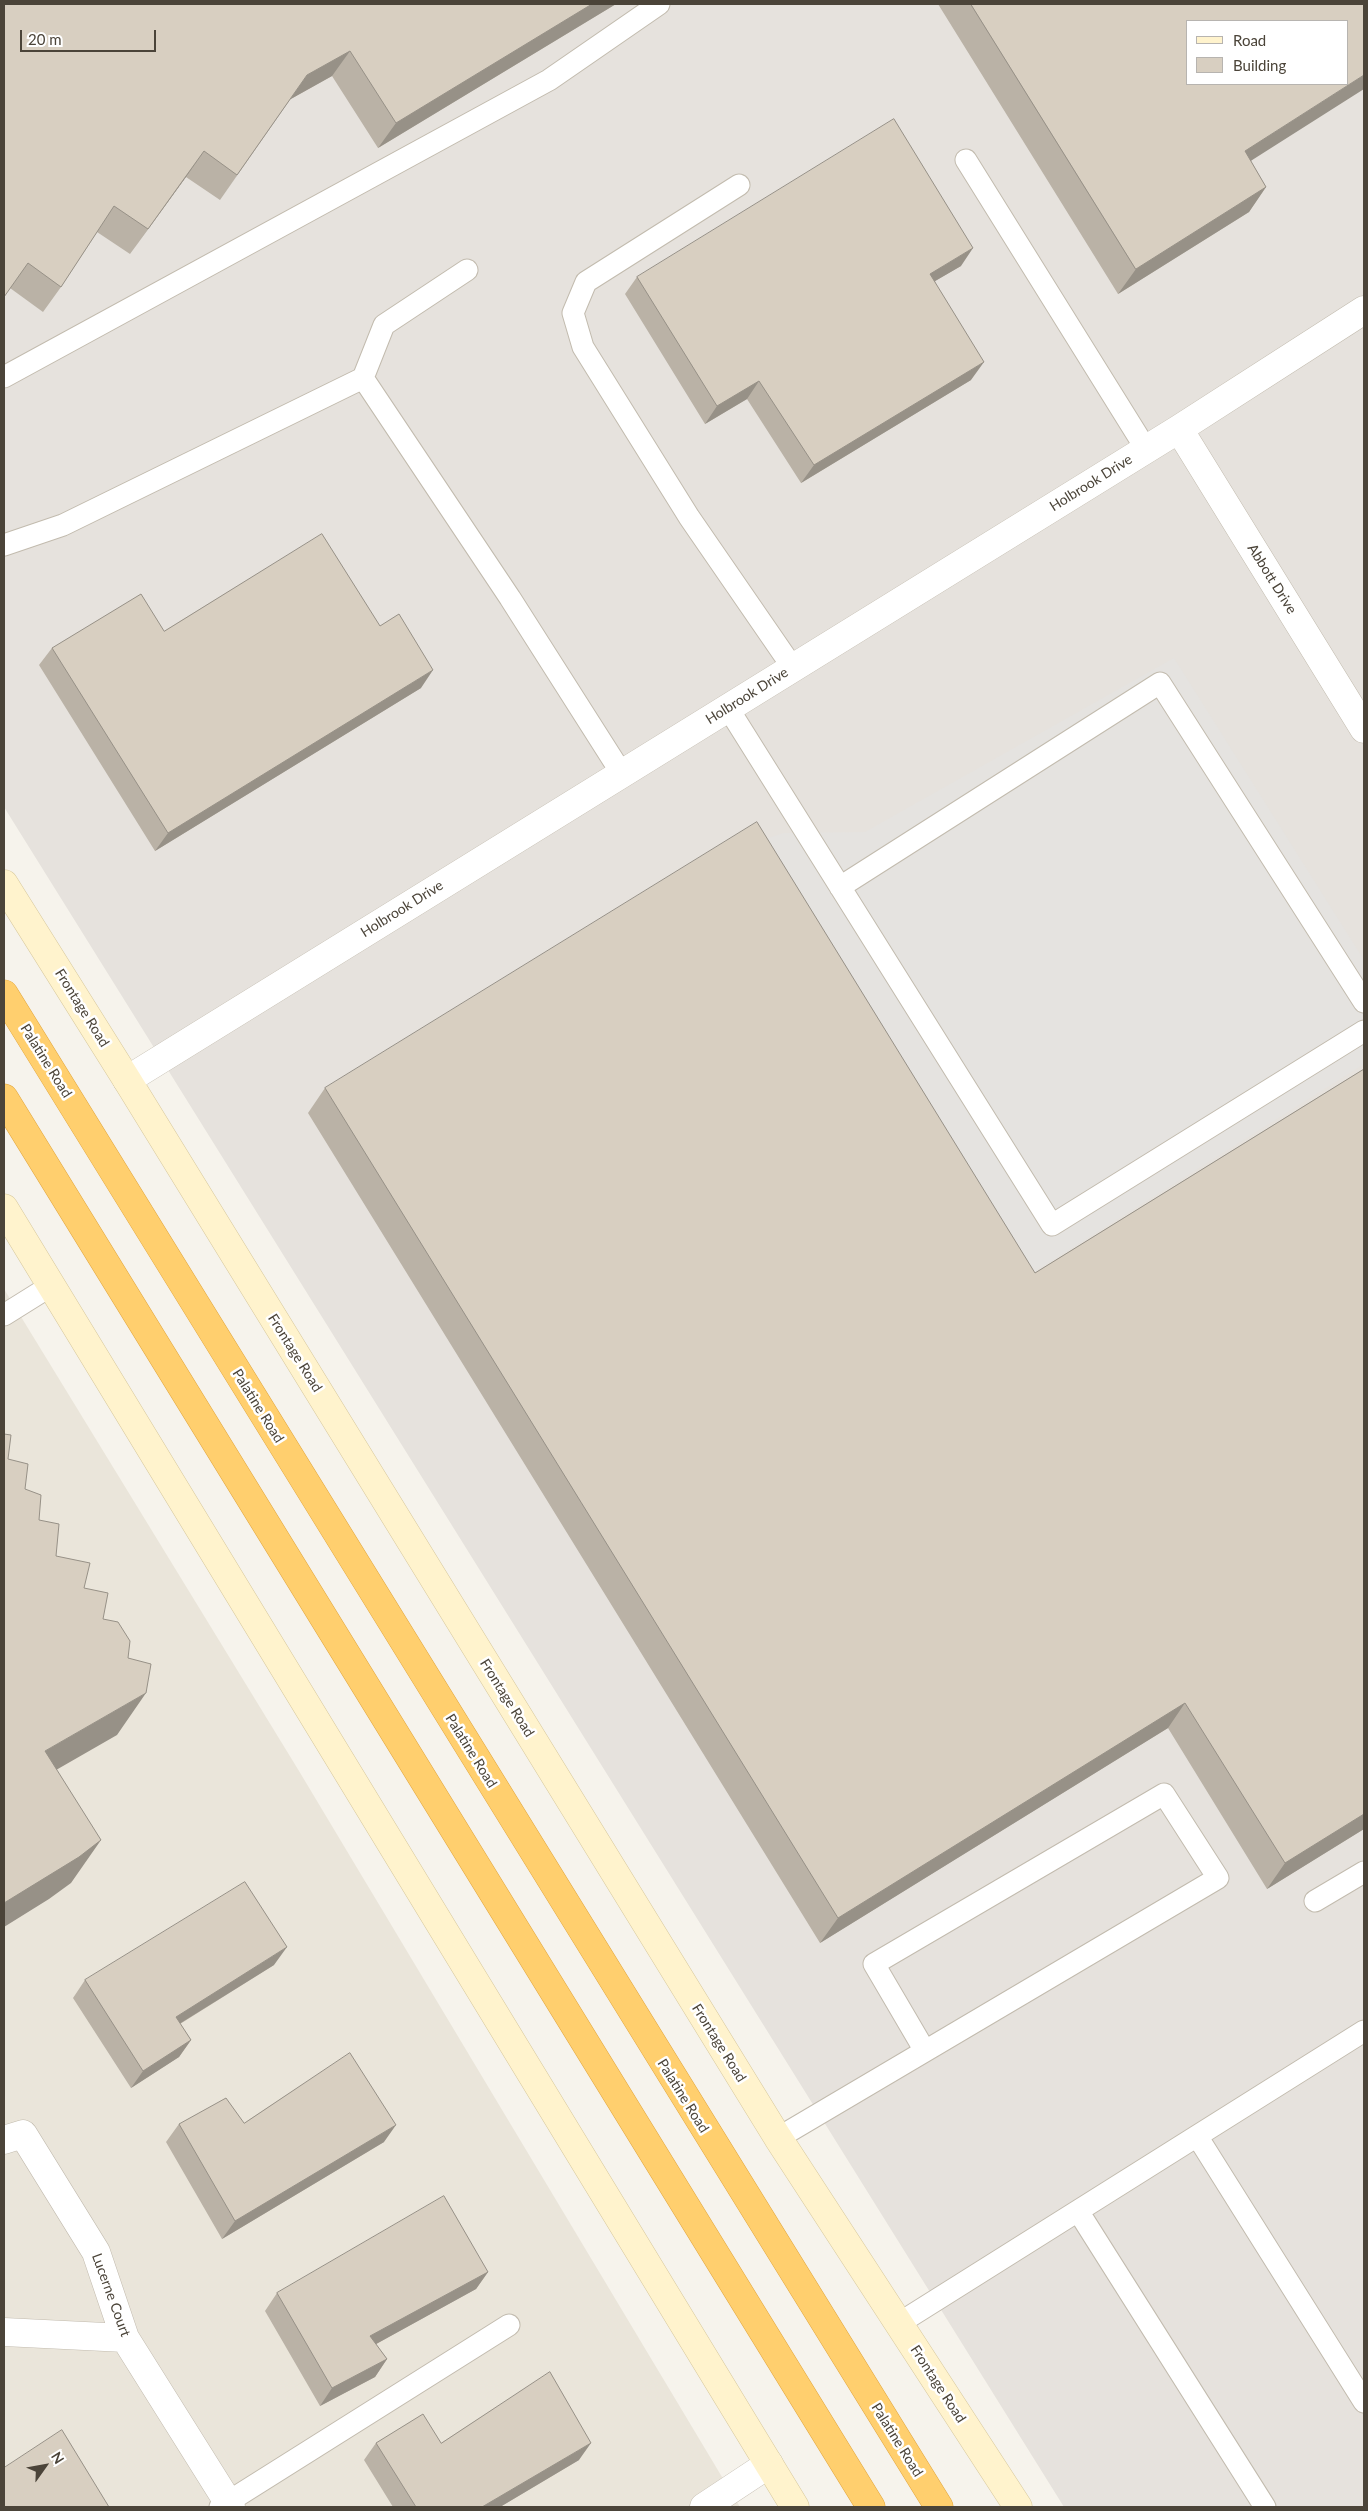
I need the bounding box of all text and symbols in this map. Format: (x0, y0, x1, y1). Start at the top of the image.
scale bar (22, 20, 159, 52)
legend (1186, 20, 1348, 85)
text: 20 m (28, 30, 62, 48)
text: Road (1233, 31, 1266, 49)
text: Building (1233, 56, 1286, 74)
street label: Holbrook Drive (1047, 451, 1135, 515)
street label: Abbott Drive (1244, 541, 1300, 617)
street label: Holbrook Drive (703, 664, 791, 728)
street label: Holbrook Drive (358, 877, 446, 941)
street label: Frontage Road (51, 966, 113, 1050)
street label: Palatine Road (17, 1021, 75, 1101)
street label: Frontage Road (264, 1311, 326, 1395)
street label: Palatine Road (229, 1366, 287, 1446)
street label: Frontage Road (476, 1656, 538, 1740)
street label: Palatine Road (442, 1711, 500, 1791)
street label: Frontage Road (688, 2001, 750, 2085)
street label: Palatine Road (654, 2056, 712, 2136)
street label: Lucerne Court (88, 2251, 134, 2339)
street label: Frontage Road (907, 2342, 969, 2426)
street label: Palatine Road (868, 2400, 926, 2480)
north arrow (20, 2441, 70, 2491)
text: N (48, 2449, 68, 2467)

